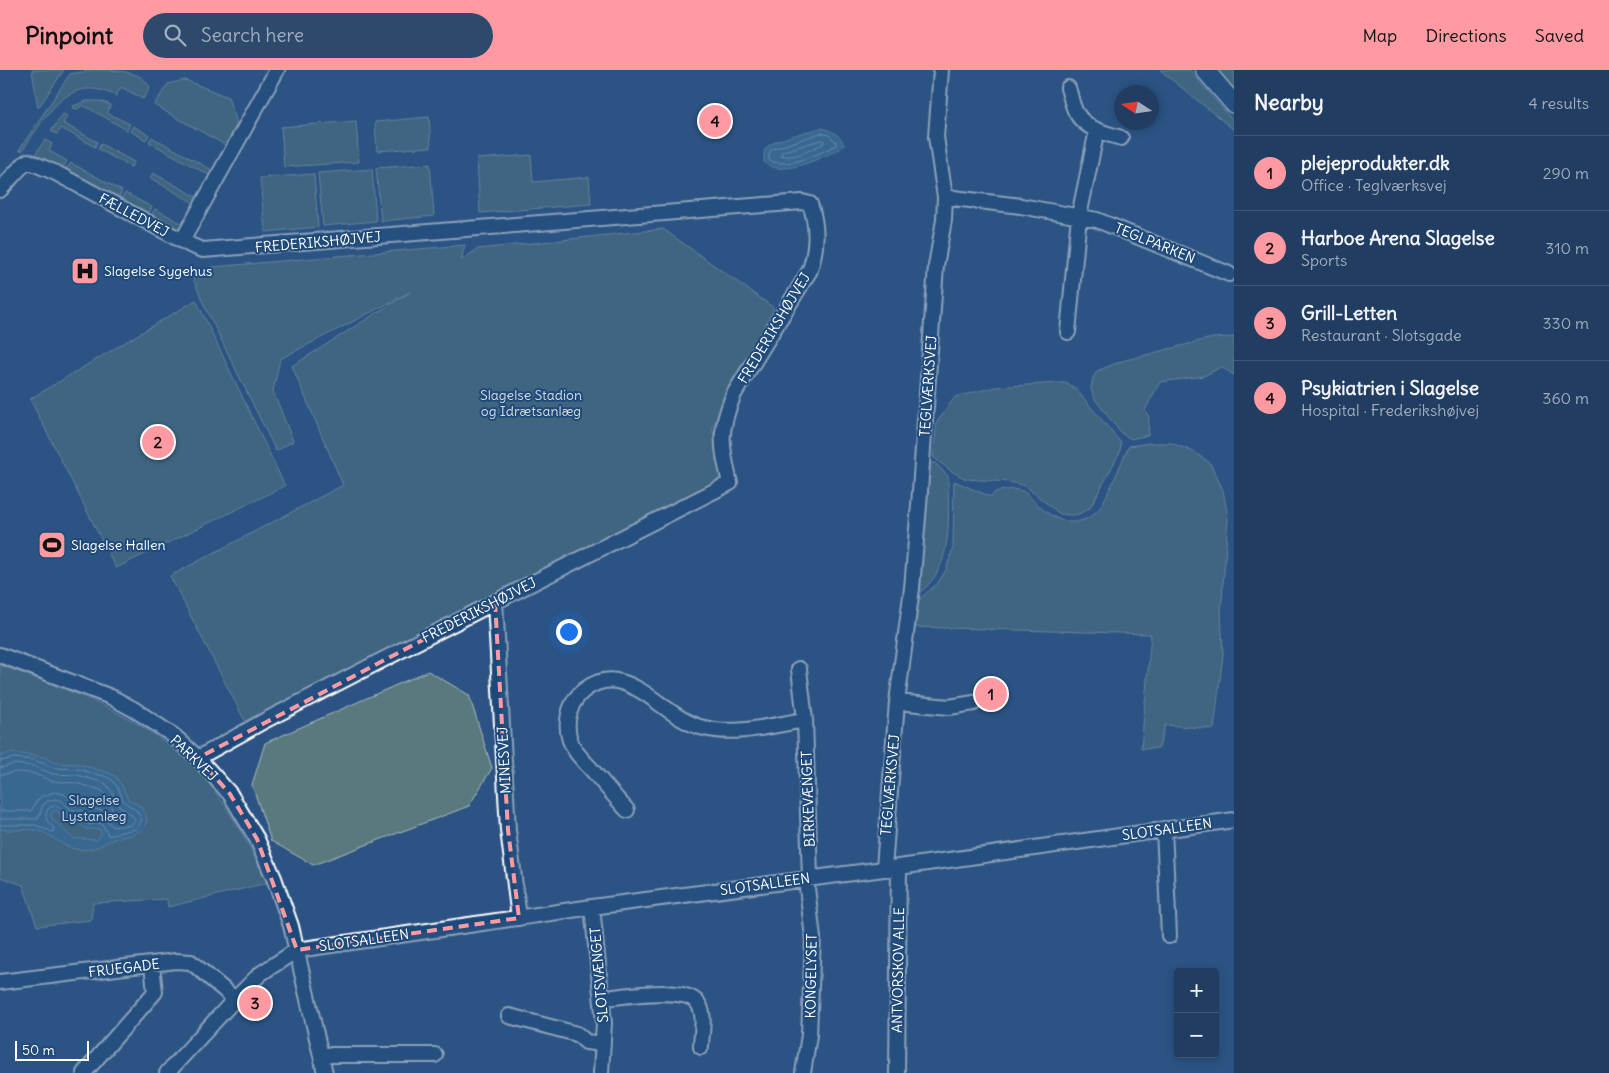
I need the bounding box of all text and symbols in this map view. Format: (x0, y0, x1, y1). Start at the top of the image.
search box (143, 13, 493, 58)
text: Pinpoint (25, 20, 113, 50)
icon: search (161, 21, 189, 49)
text: Search here (201, 23, 304, 47)
text: Map (1362, 24, 1397, 47)
text: Directions (1425, 24, 1507, 47)
text: Saved (1535, 24, 1584, 47)
north arrow (1114, 85, 1159, 130)
text: Nearby (1254, 89, 1324, 116)
text: 4 results (1528, 93, 1589, 113)
pin: 4 (699, 102, 731, 140)
text: plejeprodukter.dk (1301, 151, 1450, 175)
text: 1 (1267, 163, 1273, 183)
text: 290 m (1543, 163, 1589, 183)
text: Office · Teglværksvej (1301, 175, 1447, 195)
street label: FÆLLEDVEJ (96, 189, 172, 241)
street label: TEGLPARKEN (1112, 219, 1198, 267)
text: Harboe Arena Slagelse (1301, 226, 1495, 250)
street label: FREDERIKSHØJVEJ (254, 228, 382, 256)
text: 2 (1266, 238, 1274, 258)
text: 310 m (1545, 238, 1589, 258)
text: Sports (1301, 250, 1347, 270)
hospital icon: Slagelse Sygehus (70, 256, 100, 286)
place label: Slagelse Sygehus (104, 262, 212, 280)
street label: FREDERIKSHØJVEJ (734, 269, 814, 387)
text: Grill-Letten (1301, 301, 1397, 325)
text: 3 (1265, 313, 1275, 333)
text: 330 m (1542, 313, 1589, 333)
text: Restaurant · Slotsgade (1301, 325, 1462, 345)
street label: TEGLVÆRKSVEJ (915, 335, 941, 437)
text: Psykiatrien i Slagelse (1301, 376, 1479, 400)
park label: Slagelse Stadion og Idrætsanlæg (480, 386, 582, 420)
text: 4 (1265, 388, 1275, 408)
text: 360 m (1542, 388, 1589, 408)
text: Hospital · Frederikshøjvej (1301, 400, 1479, 420)
pin: 2 (142, 423, 174, 461)
sports icon: Slagelse Hallen (37, 530, 67, 560)
place label: Slagelse Hallen (71, 536, 166, 554)
street label: FREDERIKSHØJVEJ (419, 573, 539, 647)
your location (556, 619, 582, 645)
pin: 1 (975, 675, 1007, 713)
street label: MINESVEJ (493, 726, 515, 794)
street label: PARKVEJ (167, 731, 221, 785)
street label: TEGLVÆRKSVEJ (877, 734, 903, 836)
street label: BIRKEVÆNGET (797, 751, 819, 847)
park label: Slagelse Lystanlæg (61, 791, 127, 825)
street label: SLOTSALLEEN (1121, 814, 1213, 844)
street label: SLOTSALLEEN (719, 869, 811, 899)
street label: ANTVORSKOV ALLE (888, 907, 908, 1033)
street label: SLOTSALLEEN (318, 925, 410, 955)
street label: SLOTSVÆNGET (586, 926, 612, 1024)
street label: KONGELYSET (801, 934, 821, 1018)
street label: FRUEGADE (87, 955, 161, 981)
map controls (1174, 968, 1219, 1058)
button: + (1174, 968, 1219, 1013)
pin: 3 (239, 984, 271, 1022)
button: − (1174, 1013, 1219, 1058)
scale bar (15, 1038, 89, 1061)
text: 50 m (22, 1041, 55, 1059)

